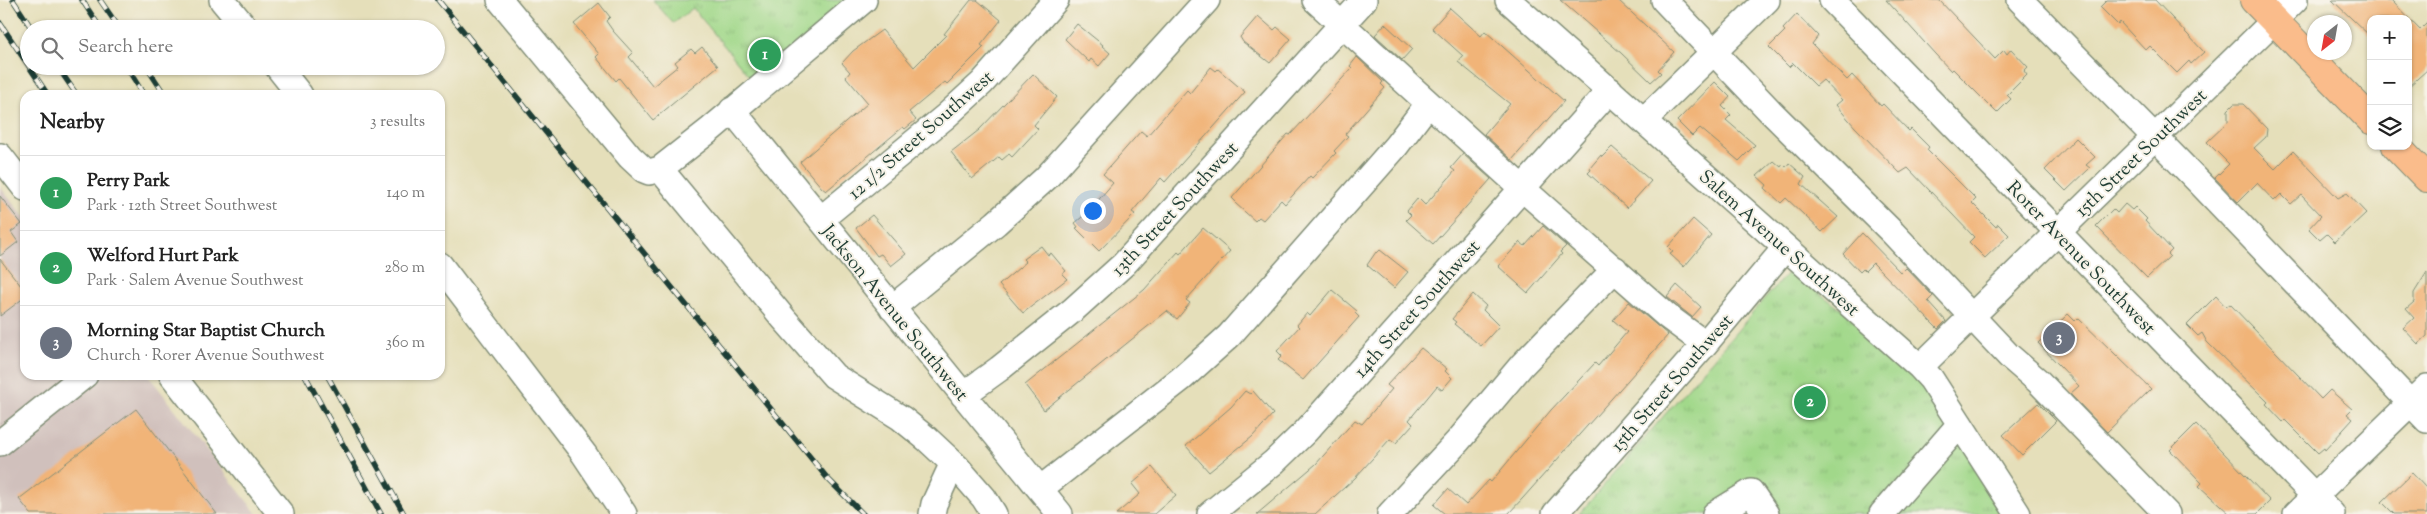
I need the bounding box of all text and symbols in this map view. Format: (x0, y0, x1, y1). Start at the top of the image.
north arrow (2307, 15, 2352, 60)
map controls (2367, 15, 2412, 150)
button: + (2367, 15, 2412, 60)
search box (20, 20, 445, 75)
icon: search (38, 34, 66, 62)
text: Search here (78, 34, 173, 61)
pin: 1 (749, 36, 781, 74)
button: − (2367, 60, 2412, 105)
street label: 12 1/2 Street Southwest (843, 65, 1001, 207)
street label: 15th Street Southwest (2070, 83, 2214, 224)
button: layers (2367, 105, 2412, 150)
text: Nearby (40, 108, 105, 138)
text: 3 results (370, 111, 425, 134)
street label: 13th Street Southwest (1106, 136, 1246, 283)
street label: Salem Avenue Southwest (1692, 164, 1865, 324)
text: Perry Park (87, 168, 170, 195)
street label: Rorer Avenue Southwest (1999, 176, 2161, 342)
text: 1 (53, 182, 59, 205)
text: 140 m (387, 182, 425, 205)
text: Park · 12th Street Southwest (87, 195, 277, 218)
your location (1080, 198, 1106, 224)
street label: Jackson Avenue Southwest (814, 219, 974, 408)
street label: 14th Street Southwest (1349, 234, 1488, 385)
text: Welford Hurt Park (87, 243, 239, 270)
text: 2 (52, 257, 60, 280)
text: 280 m (384, 257, 425, 280)
text: Park · Salem Avenue Southwest (87, 270, 304, 293)
street label: 15th Street Southwest (1605, 309, 1741, 458)
text: Morning Star Baptist Church (87, 318, 325, 345)
pin: 3 (2043, 319, 2075, 357)
text: 3 (53, 332, 59, 355)
text: 360 m (386, 332, 425, 355)
text: Church · Rorer Avenue Southwest (87, 345, 324, 368)
pin: 2 (1794, 383, 1826, 421)

